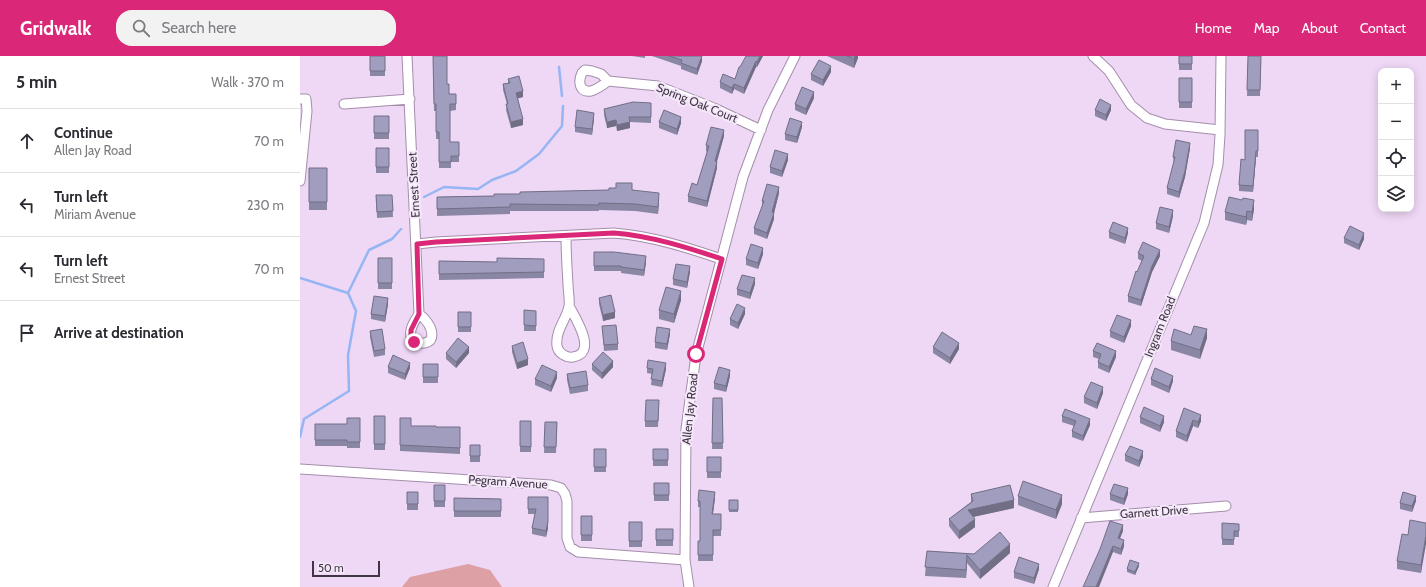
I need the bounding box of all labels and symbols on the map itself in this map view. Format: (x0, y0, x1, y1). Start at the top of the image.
street label: Spring Oak Court (654, 79, 740, 126)
street label: Ernest Street (404, 152, 423, 218)
street label: Ingram Road (1141, 294, 1179, 359)
route end (405, 333, 423, 351)
route start (687, 345, 705, 363)
street label: Allen Jay Road (678, 373, 701, 445)
street label: Pegram Avenue (468, 471, 548, 492)
street label: Garnett Drive (1119, 502, 1188, 521)
scale bar (312, 559, 380, 578)

